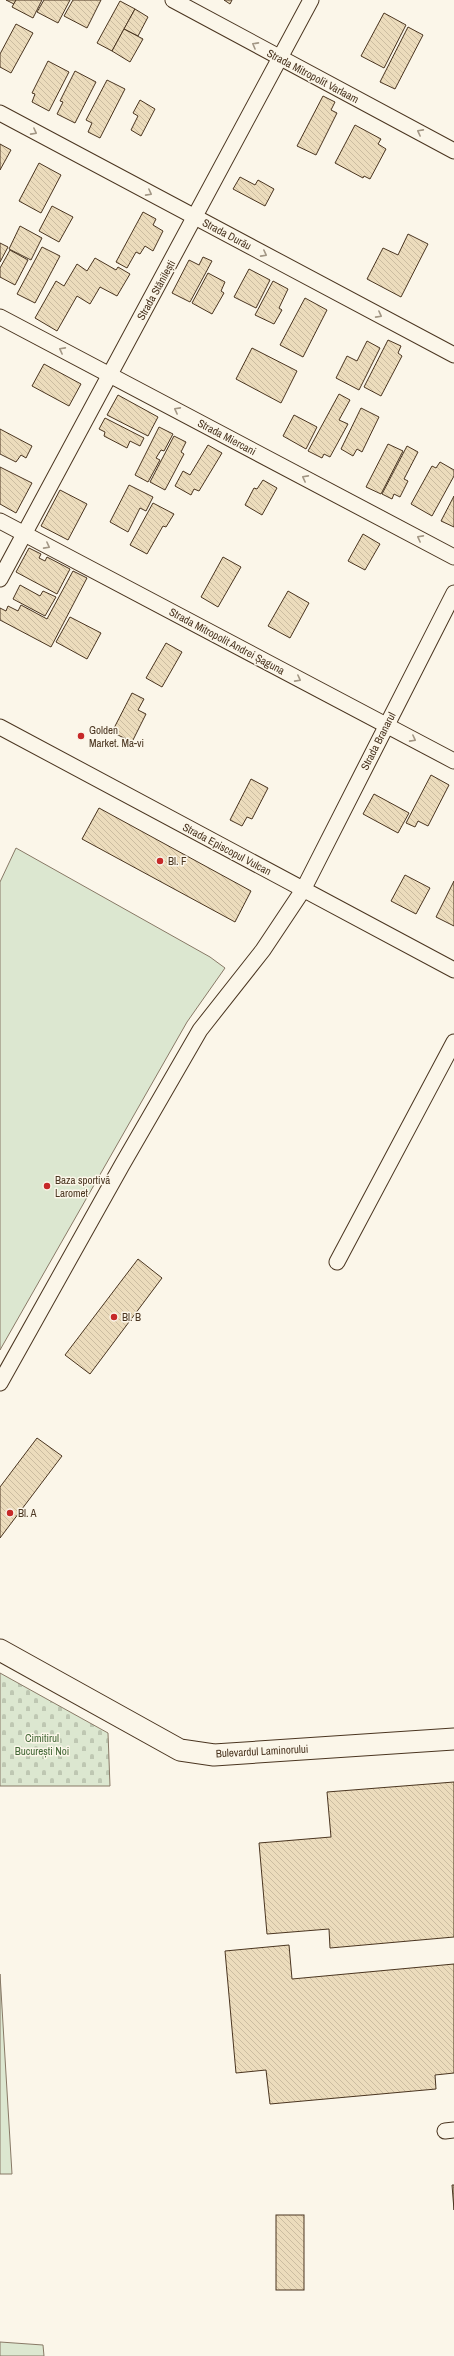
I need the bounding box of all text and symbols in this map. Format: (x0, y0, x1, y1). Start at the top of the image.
one-way arrow (252, 43, 259, 50)
street label: Strada Mitropolit Varlaam (265, 46, 361, 106)
one-way arrow (30, 127, 38, 134)
one-way arrow (416, 130, 424, 137)
one-way arrow (145, 188, 152, 195)
street label: Strada Durău (200, 215, 254, 253)
one-way arrow (260, 249, 267, 257)
street label: Strada Stănilești (134, 257, 178, 323)
one-way arrow (374, 310, 382, 318)
one-way arrow (59, 347, 67, 354)
one-way arrow (174, 408, 182, 415)
street label: Strada Miercani (195, 416, 259, 458)
one-way arrow (301, 475, 309, 482)
one-way arrow (416, 536, 424, 543)
one-way arrow (43, 542, 50, 549)
street label: Strada Mitropolit Andrei Șaguna (167, 605, 287, 677)
one-way arrow (294, 674, 301, 681)
street label: Strada Branarul (357, 710, 399, 772)
place label: Golden Market. Ma-vi (89, 723, 144, 750)
marker: Golden Market. Ma-vi (76, 731, 86, 741)
one-way arrow (409, 734, 416, 742)
street label: Strada Episcopul Vulcan (180, 820, 274, 878)
place label: Bl. F (168, 854, 187, 868)
marker: Bl. F (155, 856, 165, 866)
place label: Baza sportivă Laromet (55, 1173, 110, 1200)
marker: Baza sportivă Laromet (42, 1181, 52, 1191)
place label: Bl. B (122, 1310, 141, 1324)
marker: Bl. B (109, 1312, 119, 1322)
place label: Bl. A (18, 1506, 38, 1520)
marker: Bl. A (5, 1508, 15, 1518)
park label: Cimitirul București Noi (15, 1731, 69, 1758)
street label: Bulevardul Laminorului (215, 1742, 309, 1760)

